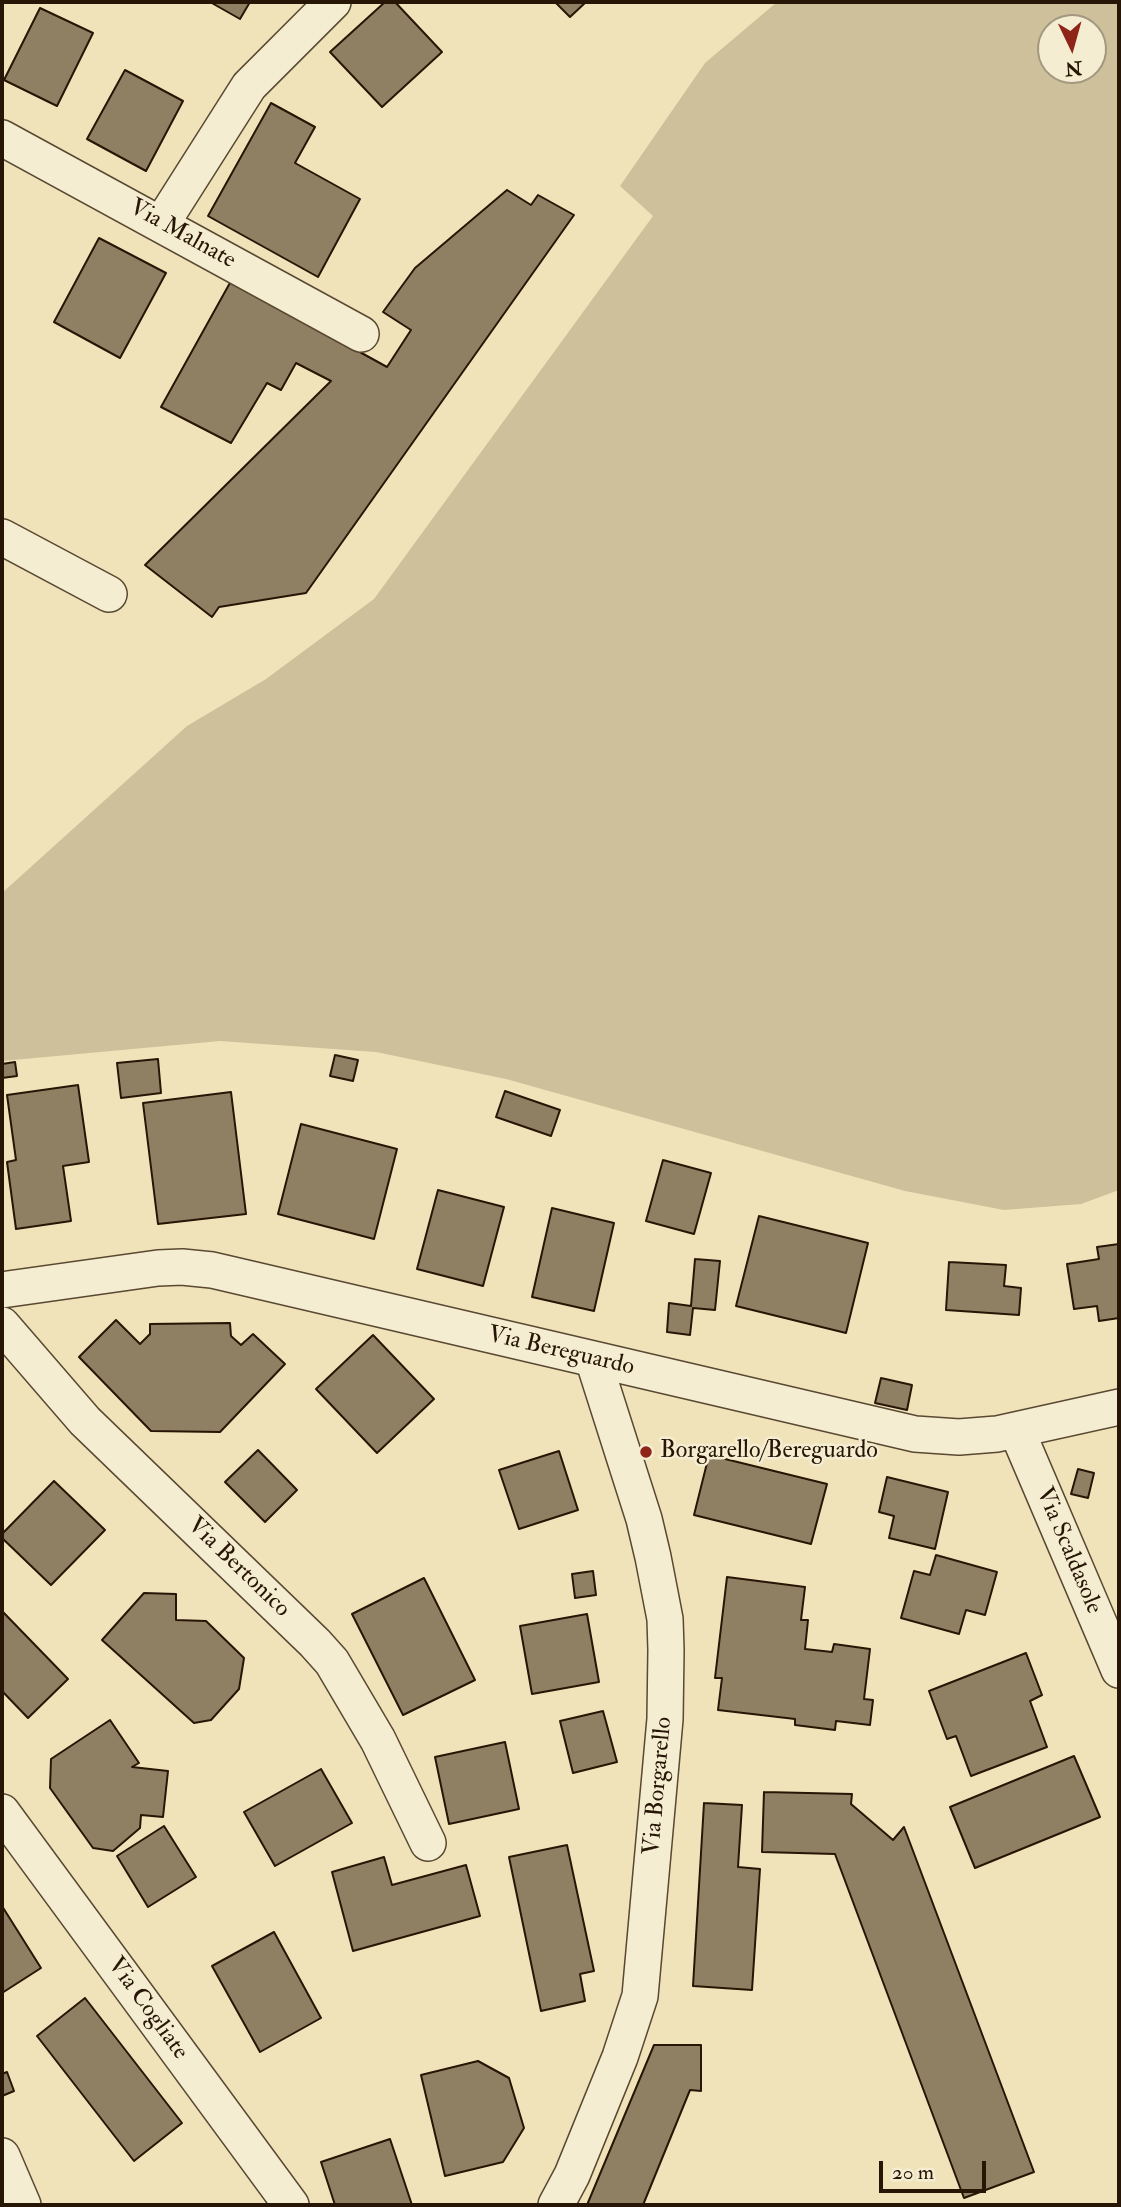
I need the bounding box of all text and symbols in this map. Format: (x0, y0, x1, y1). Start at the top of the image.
north arrow (1037, 14, 1107, 84)
text: N (1064, 55, 1083, 81)
street label: Via Malnate (124, 194, 240, 276)
street label: Via Bereguardo (485, 1321, 637, 1383)
place label: Borgarello/Bereguardo (660, 1438, 878, 1466)
marker: Borgarello/Bereguardo (638, 1444, 654, 1460)
street label: Via Scaldasole (1028, 1483, 1108, 1619)
street label: Via Bertonico (181, 1512, 295, 1624)
street label: Via Borgarello (639, 1716, 679, 1856)
street label: Via Cogliate (100, 1952, 194, 2066)
scale bar (883, 2148, 990, 2192)
text: 20 m (892, 2159, 934, 2186)

